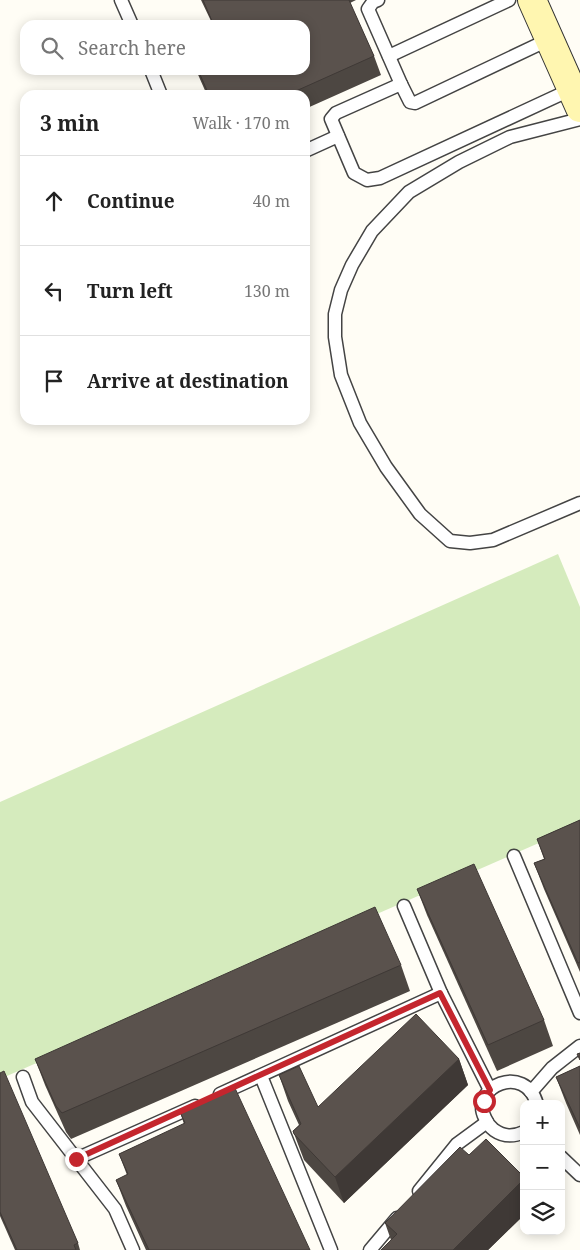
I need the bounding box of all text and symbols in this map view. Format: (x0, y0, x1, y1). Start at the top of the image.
search box (20, 20, 310, 75)
icon: search (38, 34, 66, 62)
text: Search here (78, 35, 186, 61)
text: 3 min (40, 109, 99, 137)
text: Walk · 170 m (193, 112, 290, 134)
icon: ahead (40, 187, 68, 215)
text: Continue (87, 188, 175, 214)
text: 40 m (253, 190, 290, 212)
icon: left (40, 277, 68, 305)
text: Turn left (87, 278, 173, 304)
text: 130 m (244, 280, 290, 302)
icon: arrive (40, 367, 68, 395)
text: Arrive at destination (87, 368, 289, 394)
route start (473, 1090, 496, 1113)
map controls (520, 1100, 565, 1235)
button: + (520, 1100, 565, 1145)
button: − (520, 1145, 565, 1190)
route end (65, 1148, 88, 1171)
button: layers (520, 1190, 565, 1235)

